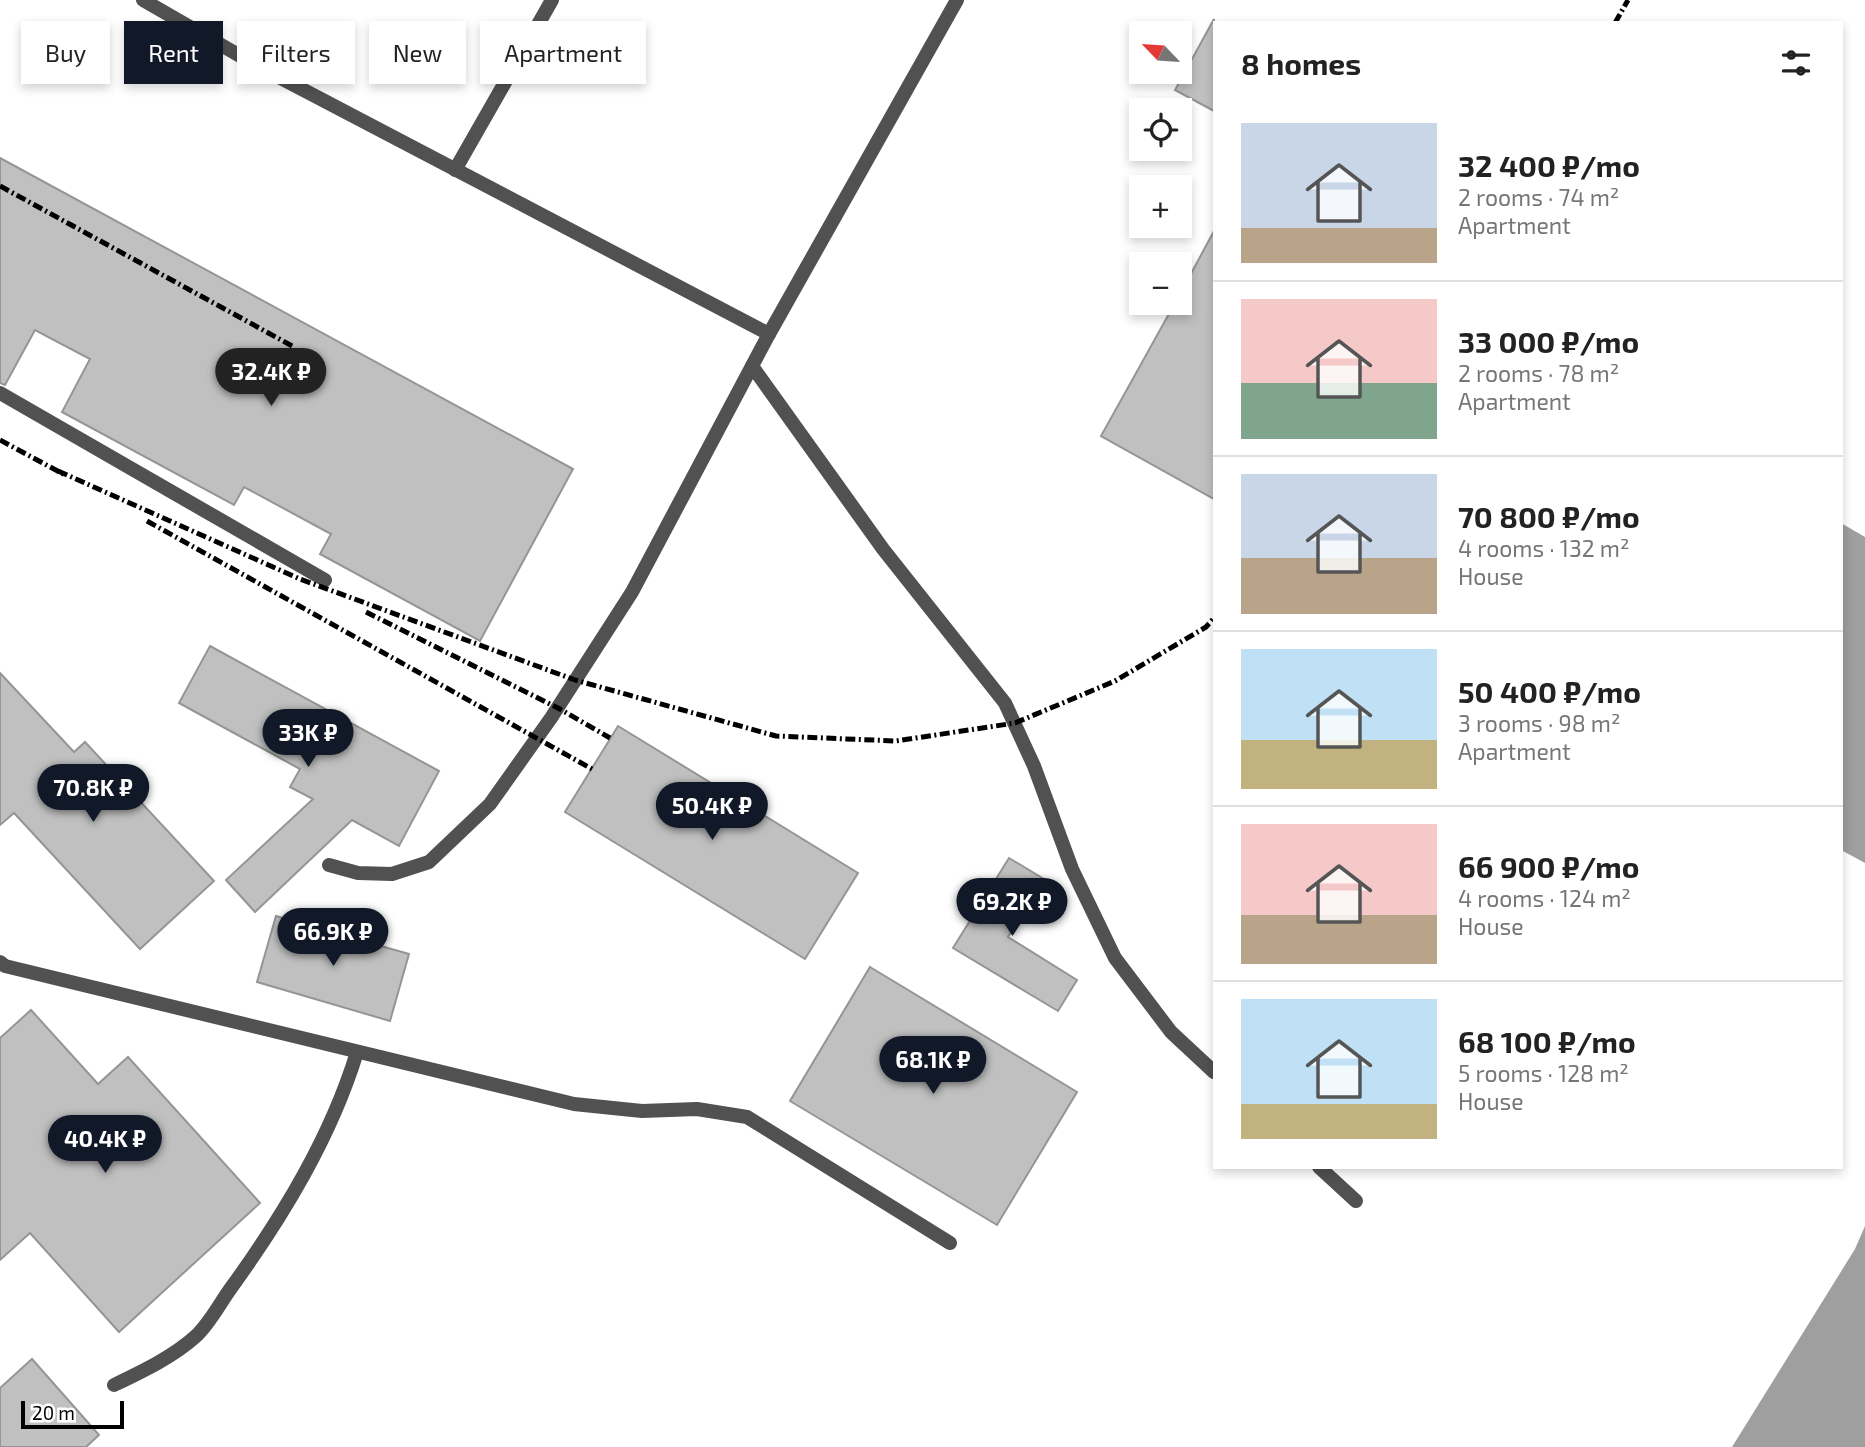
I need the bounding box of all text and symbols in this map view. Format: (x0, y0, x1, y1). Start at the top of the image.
chip: Buy (21, 21, 110, 84)
chip: Rent (124, 21, 223, 84)
chip: Filters (237, 21, 355, 84)
chip: New (369, 21, 466, 84)
chip: Apartment (480, 21, 646, 84)
north arrow (1129, 21, 1192, 84)
map controls (1129, 21, 1192, 315)
icon: filters (1777, 44, 1815, 82)
text: 8 homes (1241, 45, 1361, 81)
button: locate (1129, 98, 1192, 161)
text: 32 400 ₽/mo (1458, 147, 1640, 183)
icon: home (1297, 151, 1381, 235)
button: + (1129, 175, 1192, 238)
text: 2 rooms · 74 m² (1458, 183, 1619, 211)
text: Apartment (1458, 211, 1571, 239)
button: − (1129, 252, 1192, 315)
text: 33 000 ₽/mo (1458, 323, 1639, 359)
icon: home (1297, 327, 1381, 411)
pin: 32.4K ₽ (206, 348, 336, 408)
text: 32.4K ₽ (231, 357, 311, 385)
text: 2 rooms · 78 m² (1458, 359, 1619, 387)
text: Apartment (1458, 387, 1571, 415)
text: 70 800 ₽/mo (1458, 498, 1640, 534)
icon: home (1297, 502, 1381, 586)
text: 4 rooms · 132 m² (1458, 534, 1630, 562)
text: House (1458, 562, 1524, 590)
text: 50 400 ₽/mo (1458, 673, 1641, 709)
icon: home (1297, 677, 1381, 761)
text: 3 rooms · 98 m² (1458, 709, 1620, 737)
pin: 33K ₽ (259, 710, 357, 769)
text: 33K ₽ (279, 718, 338, 746)
text: Apartment (1458, 737, 1571, 765)
pin: 70.8K ₽ (28, 764, 158, 824)
text: 70.8K ₽ (53, 773, 133, 801)
pin: 50.4K ₽ (647, 782, 777, 842)
text: 50.4K ₽ (672, 791, 752, 819)
text: 66 900 ₽/mo (1458, 848, 1639, 884)
icon: home (1297, 852, 1381, 936)
pin: 69.2K ₽ (947, 878, 1077, 938)
text: 4 rooms · 124 m² (1458, 884, 1631, 912)
text: 69.2K ₽ (972, 887, 1052, 915)
pin: 66.9K ₽ (268, 908, 398, 968)
text: House (1458, 912, 1524, 940)
text: 66.9K ₽ (293, 917, 373, 945)
text: 68 100 ₽/mo (1458, 1023, 1636, 1059)
icon: home (1297, 1027, 1381, 1111)
pin: 68.1K ₽ (868, 1036, 998, 1096)
text: 68.1K ₽ (895, 1045, 971, 1073)
text: 5 rooms · 128 m² (1458, 1059, 1629, 1087)
text: House (1458, 1087, 1524, 1115)
pin: 40.4K ₽ (40, 1116, 170, 1175)
text: 40.4K ₽ (64, 1124, 146, 1152)
scale bar (21, 1398, 124, 1430)
text: 20 m (32, 1401, 75, 1424)

